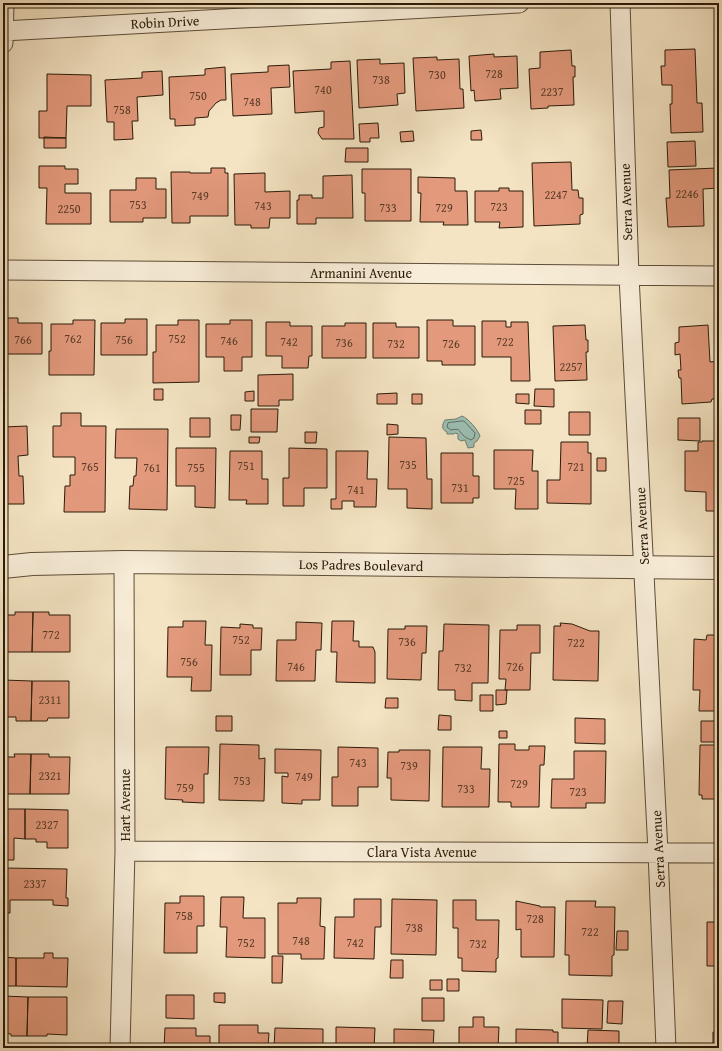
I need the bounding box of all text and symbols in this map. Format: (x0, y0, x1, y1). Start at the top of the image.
street label: Robin Drive (130, 10, 200, 34)
house number: 728 (485, 65, 503, 82)
house number: 730 (428, 66, 446, 83)
house number: 738 (372, 71, 390, 88)
house number: 740 (314, 81, 332, 98)
house number: 2237 (540, 83, 564, 100)
house number: 750 (189, 87, 207, 104)
house number: 748 (243, 93, 261, 110)
house number: 758 (113, 101, 131, 118)
street label: Serra Avenue (615, 162, 637, 241)
house number: 2246 (675, 185, 699, 202)
house number: 2247 (544, 186, 568, 203)
house number: 749 (191, 187, 209, 204)
house number: 753 (129, 196, 147, 213)
house number: 743 (254, 197, 272, 214)
house number: 723 (490, 198, 508, 215)
house number: 733 (379, 199, 397, 216)
house number: 729 (435, 199, 453, 216)
house number: 2250 (57, 200, 81, 217)
street label: Armanini Avenue (310, 263, 412, 283)
house number: 762 (64, 330, 82, 347)
house number: 752 (168, 330, 186, 347)
house number: 766 (14, 331, 32, 348)
house number: 756 (115, 331, 133, 348)
house number: 746 (220, 332, 238, 349)
house number: 742 (280, 333, 298, 350)
house number: 722 (496, 333, 514, 350)
house number: 736 (335, 334, 353, 351)
house number: 732 (387, 335, 405, 352)
house number: 726 (442, 335, 460, 352)
house number: 2257 (559, 358, 583, 375)
house number: 735 (399, 456, 417, 473)
house number: 751 (237, 457, 255, 474)
house number: 765 (81, 458, 99, 475)
house number: 721 (567, 458, 585, 475)
house number: 761 (143, 459, 161, 476)
house number: 755 (187, 459, 205, 476)
house number: 725 (507, 472, 525, 489)
house number: 731 (451, 479, 469, 496)
house number: 741 (347, 481, 365, 498)
street label: Serra Avenue (630, 486, 654, 565)
street label: Los Padres Boulevard (299, 554, 424, 576)
house number: 772 (42, 626, 60, 643)
house number: 752 (232, 631, 250, 648)
house number: 736 (398, 633, 416, 650)
house number: 722 (567, 634, 585, 651)
house number: 756 (180, 653, 198, 670)
house number: 746 (287, 658, 305, 675)
house number: 726 (506, 658, 524, 675)
house number: 732 (454, 659, 472, 676)
house number: 2311 (38, 691, 62, 708)
house number: 743 (349, 754, 367, 771)
house number: 739 (400, 757, 418, 774)
house number: 2321 (38, 767, 62, 784)
street label: Hart Avenue (115, 768, 135, 841)
house number: 749 (295, 768, 313, 785)
house number: 753 (233, 772, 251, 789)
house number: 729 (510, 775, 528, 792)
house number: 759 (176, 779, 194, 796)
house number: 733 (457, 780, 475, 797)
house number: 723 (569, 783, 587, 800)
street label: Serra Avenue (646, 809, 670, 888)
house number: 2327 (35, 816, 59, 833)
street label: Clara Vista Avenue (367, 842, 477, 862)
house number: 2337 (23, 875, 47, 892)
house number: 758 (175, 907, 193, 924)
house number: 728 (526, 910, 544, 927)
house number: 738 (405, 919, 423, 936)
house number: 722 (581, 923, 599, 940)
house number: 748 (292, 932, 310, 949)
house number: 752 (237, 934, 255, 951)
house number: 742 (346, 934, 364, 951)
house number: 732 (469, 935, 487, 952)

